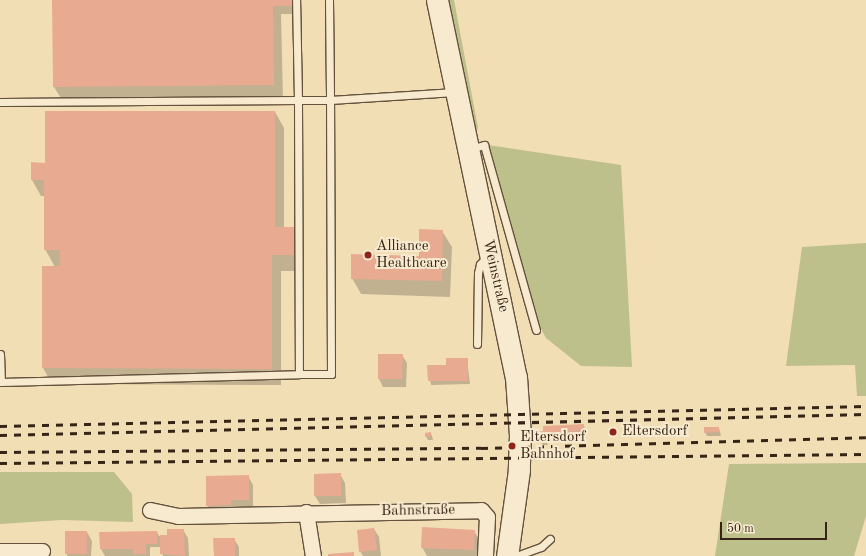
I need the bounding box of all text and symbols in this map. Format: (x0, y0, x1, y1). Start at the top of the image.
place label: Alliance Healthcare (376, 237, 447, 272)
street label: Weinstraße (478, 238, 512, 314)
marker: Alliance Healthcare (363, 250, 373, 260)
place label: Eltersdorf (622, 423, 688, 441)
marker: Eltersdorf (607, 426, 619, 438)
place label: Eltersdorf Bahnhof (520, 428, 586, 463)
marker: Eltersdorf Bahnhof (507, 441, 517, 451)
street label: Bahnstraße (381, 501, 455, 521)
scale bar (722, 514, 829, 540)
text: 50 m (727, 523, 754, 535)

